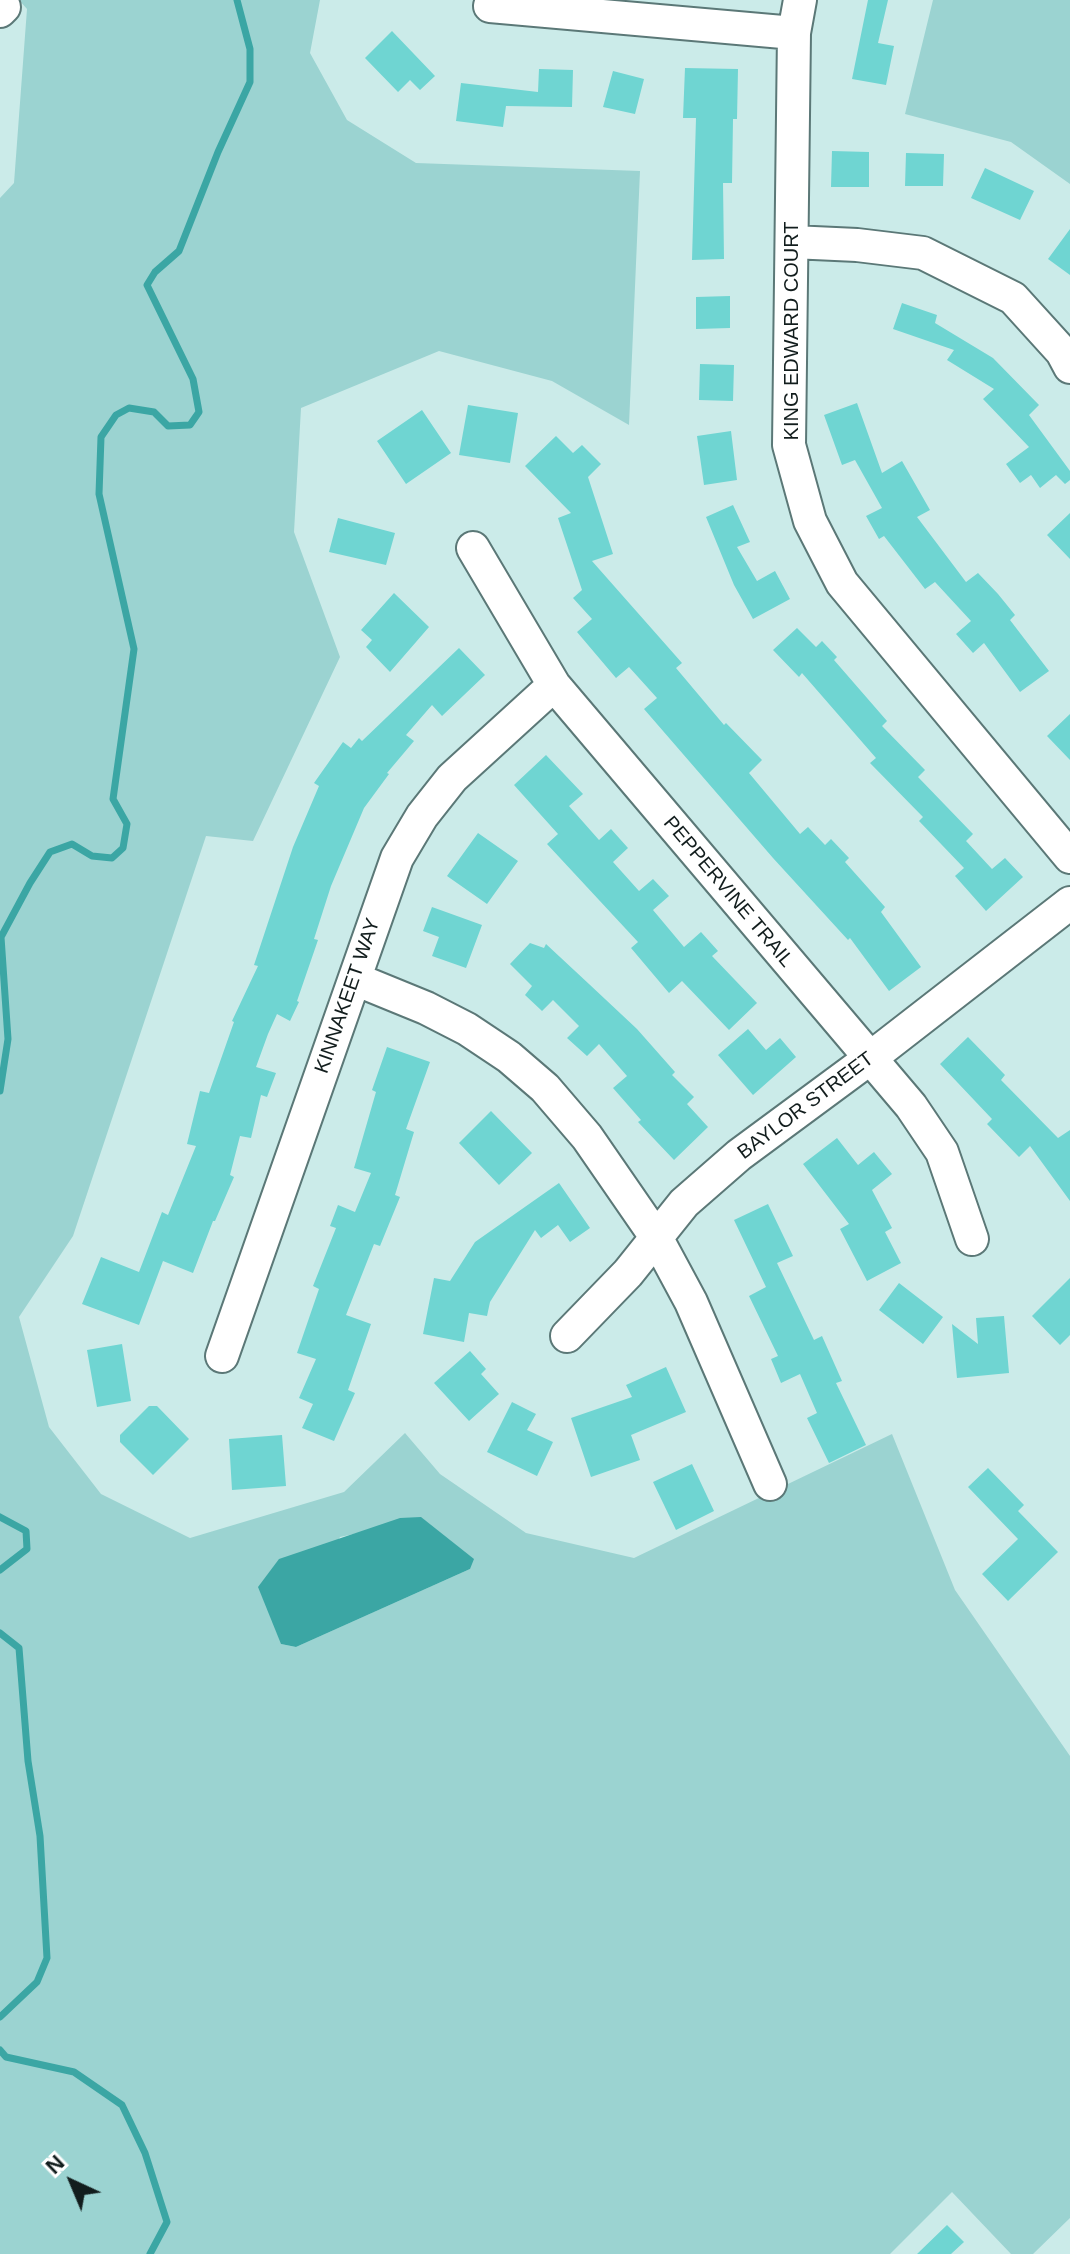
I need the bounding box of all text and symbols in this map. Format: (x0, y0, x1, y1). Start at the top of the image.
street label: KING EDWARD COURT (780, 222, 804, 440)
street label: PEPPERVINE TRAIL (658, 812, 798, 972)
street label: KINNAKEET WAY (310, 915, 386, 1077)
street label: BAYLOR STREET (733, 1047, 879, 1165)
north arrow (32, 2142, 112, 2222)
text: N (41, 2150, 69, 2179)

